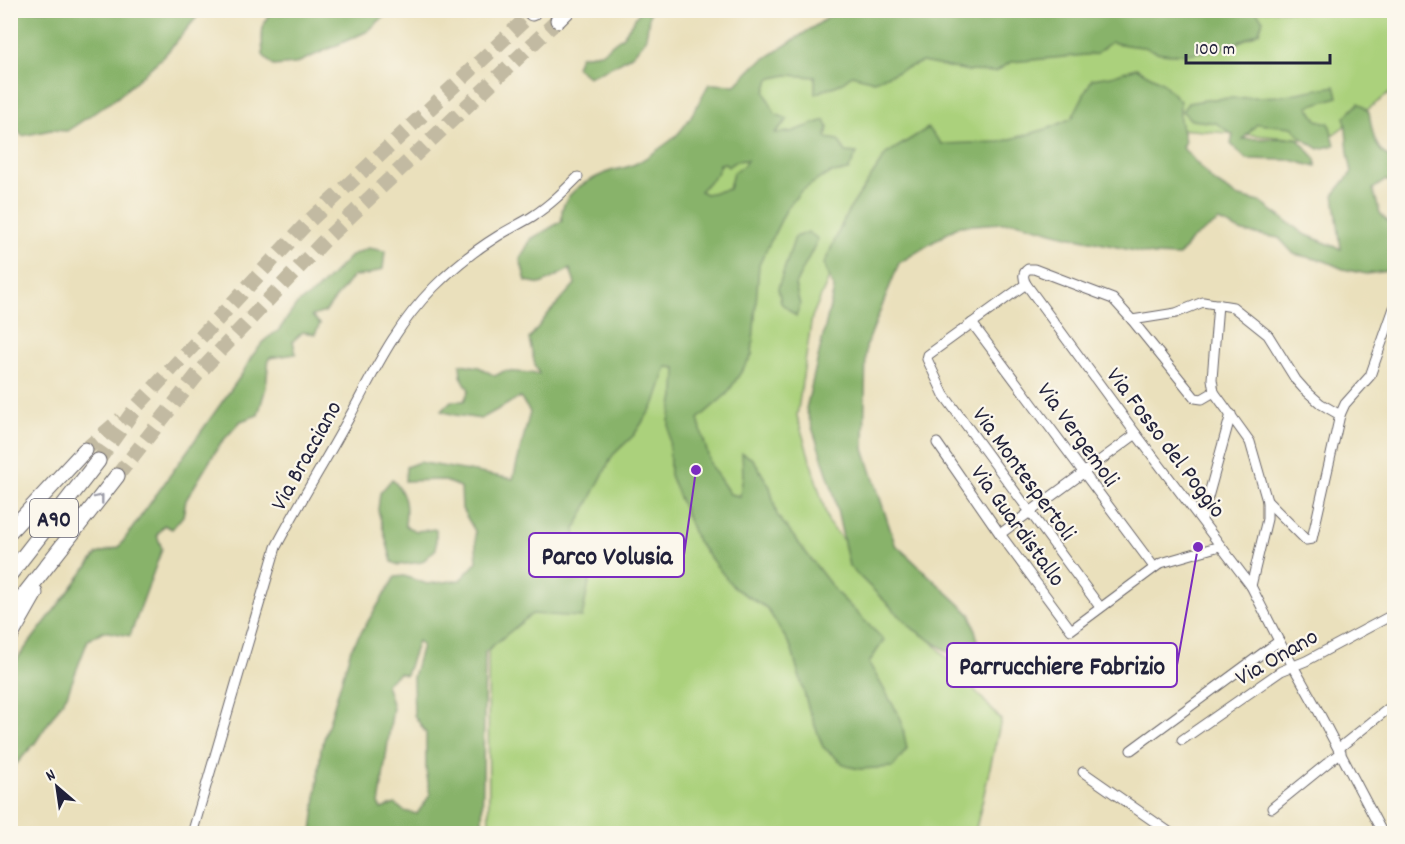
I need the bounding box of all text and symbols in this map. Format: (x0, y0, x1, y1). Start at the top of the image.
scale bar (1186, 27, 1330, 65)
text: 100 m (1195, 38, 1235, 63)
street label: Via Fosso del Poggio (1097, 361, 1233, 526)
street label: Via Vergemoli (1027, 376, 1126, 495)
street label: Via Bracciano (263, 395, 352, 518)
street label: Via Montespertoli (962, 401, 1083, 549)
street label: Via Guardistallo (961, 459, 1072, 595)
one-way arrow (92, 494, 103, 505)
road number: A90 (30, 499, 78, 537)
callout: Parco Volusia (529, 533, 684, 577)
text: Parco Volusia (542, 540, 673, 577)
street label: Via Onano (1230, 621, 1325, 696)
callout: Parrucchiere Fabrizio (947, 643, 1177, 687)
text: Parrucchiere Fabrizio (959, 650, 1166, 687)
north arrow (27, 757, 87, 817)
text: N (42, 764, 60, 788)

